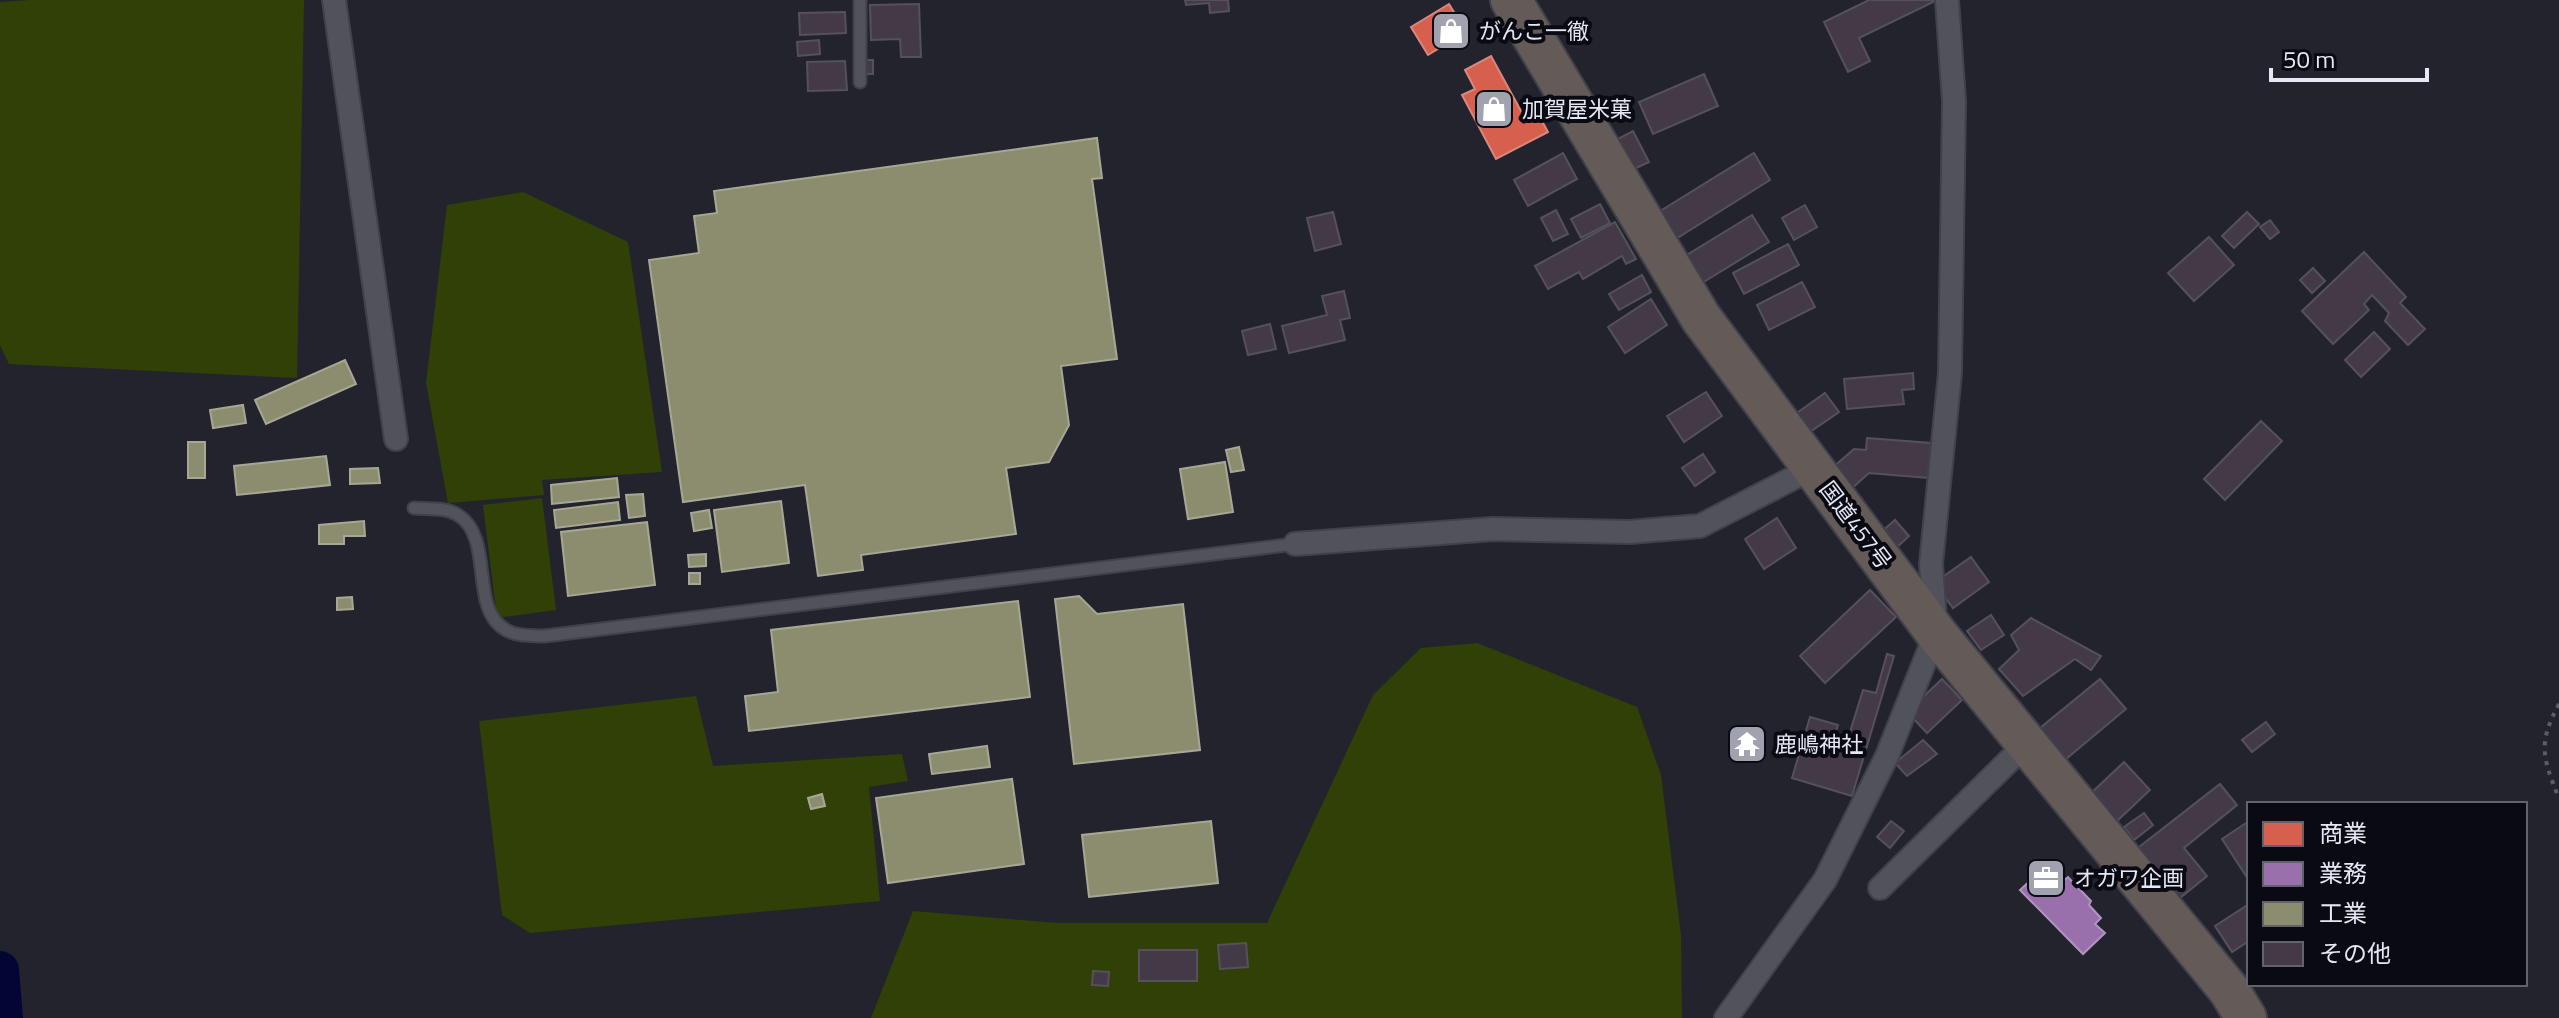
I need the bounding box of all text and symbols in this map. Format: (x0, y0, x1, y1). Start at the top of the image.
shop icon: がんこ一徹 (1430, 10, 1472, 52)
place label: がんこ一徹 (1479, 14, 1589, 48)
scale bar (2271, 32, 2427, 82)
text: 50 m (2283, 41, 2335, 77)
shop icon: 加賀屋米菓 (1473, 88, 1515, 130)
place label: 加賀屋米菓 (1522, 92, 1632, 126)
street label: 国道457号 (1811, 474, 1901, 576)
temple icon: 鹿嶋神社 (1726, 723, 1768, 765)
place label: 鹿嶋神社 (1775, 727, 1863, 761)
legend (2247, 802, 2527, 986)
text: 商業 (2319, 815, 2367, 851)
text: 業務 (2319, 855, 2367, 891)
office icon: オガワ企画 (2025, 857, 2067, 899)
place label: オガワ企画 (2074, 861, 2184, 895)
text: 工業 (2319, 895, 2367, 931)
text: その他 (2319, 935, 2391, 971)

